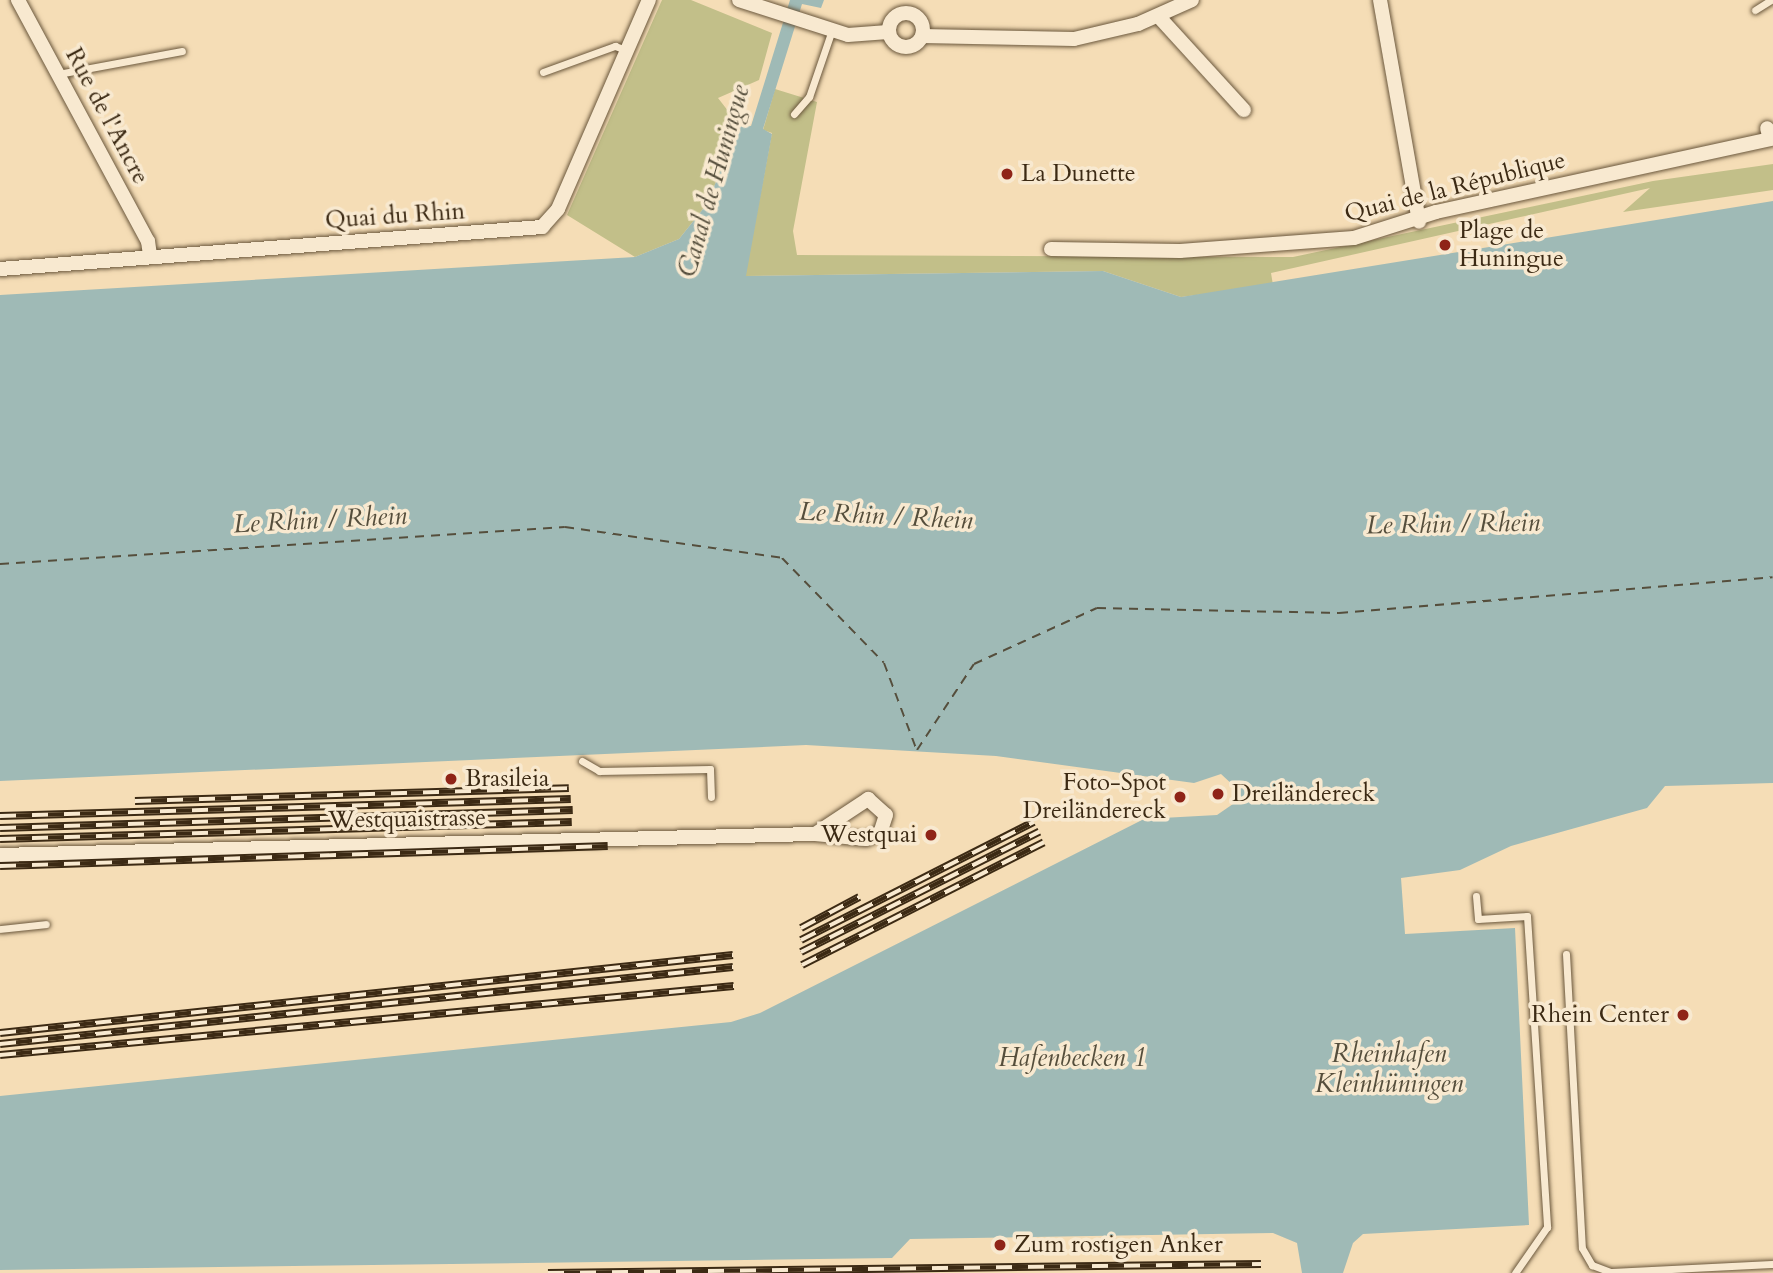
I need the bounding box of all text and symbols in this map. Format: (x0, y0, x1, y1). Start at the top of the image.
street label: Rue de l'Ancre (59, 43, 155, 189)
water label: Canal de Huningue (672, 81, 756, 281)
street label: Quai de la République (1342, 146, 1568, 228)
place label: La Dunette (1021, 160, 1136, 188)
marker: La Dunette (999, 166, 1015, 182)
street label: Quai du Rhin (324, 197, 466, 235)
place label: Plage de Huningue (1459, 217, 1564, 273)
marker: Plage de Huningue (1437, 237, 1453, 253)
water label: Le Rhin / Rhein (798, 496, 974, 536)
water label: Le Rhin / Rhein (232, 500, 408, 540)
water label: Le Rhin / Rhein (1366, 507, 1540, 541)
place label: Brasileia (465, 765, 549, 793)
place label: Foto-Spot Dreiländereck (1023, 769, 1166, 825)
marker: Brasileia (443, 771, 459, 787)
place label: Dreiländereck (1232, 780, 1375, 808)
marker: Dreiländereck (1210, 786, 1226, 802)
marker: Foto-Spot Dreiländereck (1172, 789, 1188, 805)
street label: Westquaistrasse (328, 803, 486, 835)
place label: Westquai (821, 821, 917, 849)
marker: Westquai (923, 827, 939, 843)
place label: Rhein Center (1531, 1001, 1669, 1029)
marker: Rhein Center (1675, 1007, 1691, 1023)
water label: Rheinhafen Kleinhüningen (1315, 1038, 1463, 1100)
water label: Hafenbecken 1 (998, 1042, 1146, 1074)
place label: Zum rostigen Anker (1014, 1231, 1223, 1259)
marker: Zum rostigen Anker (992, 1237, 1008, 1253)

